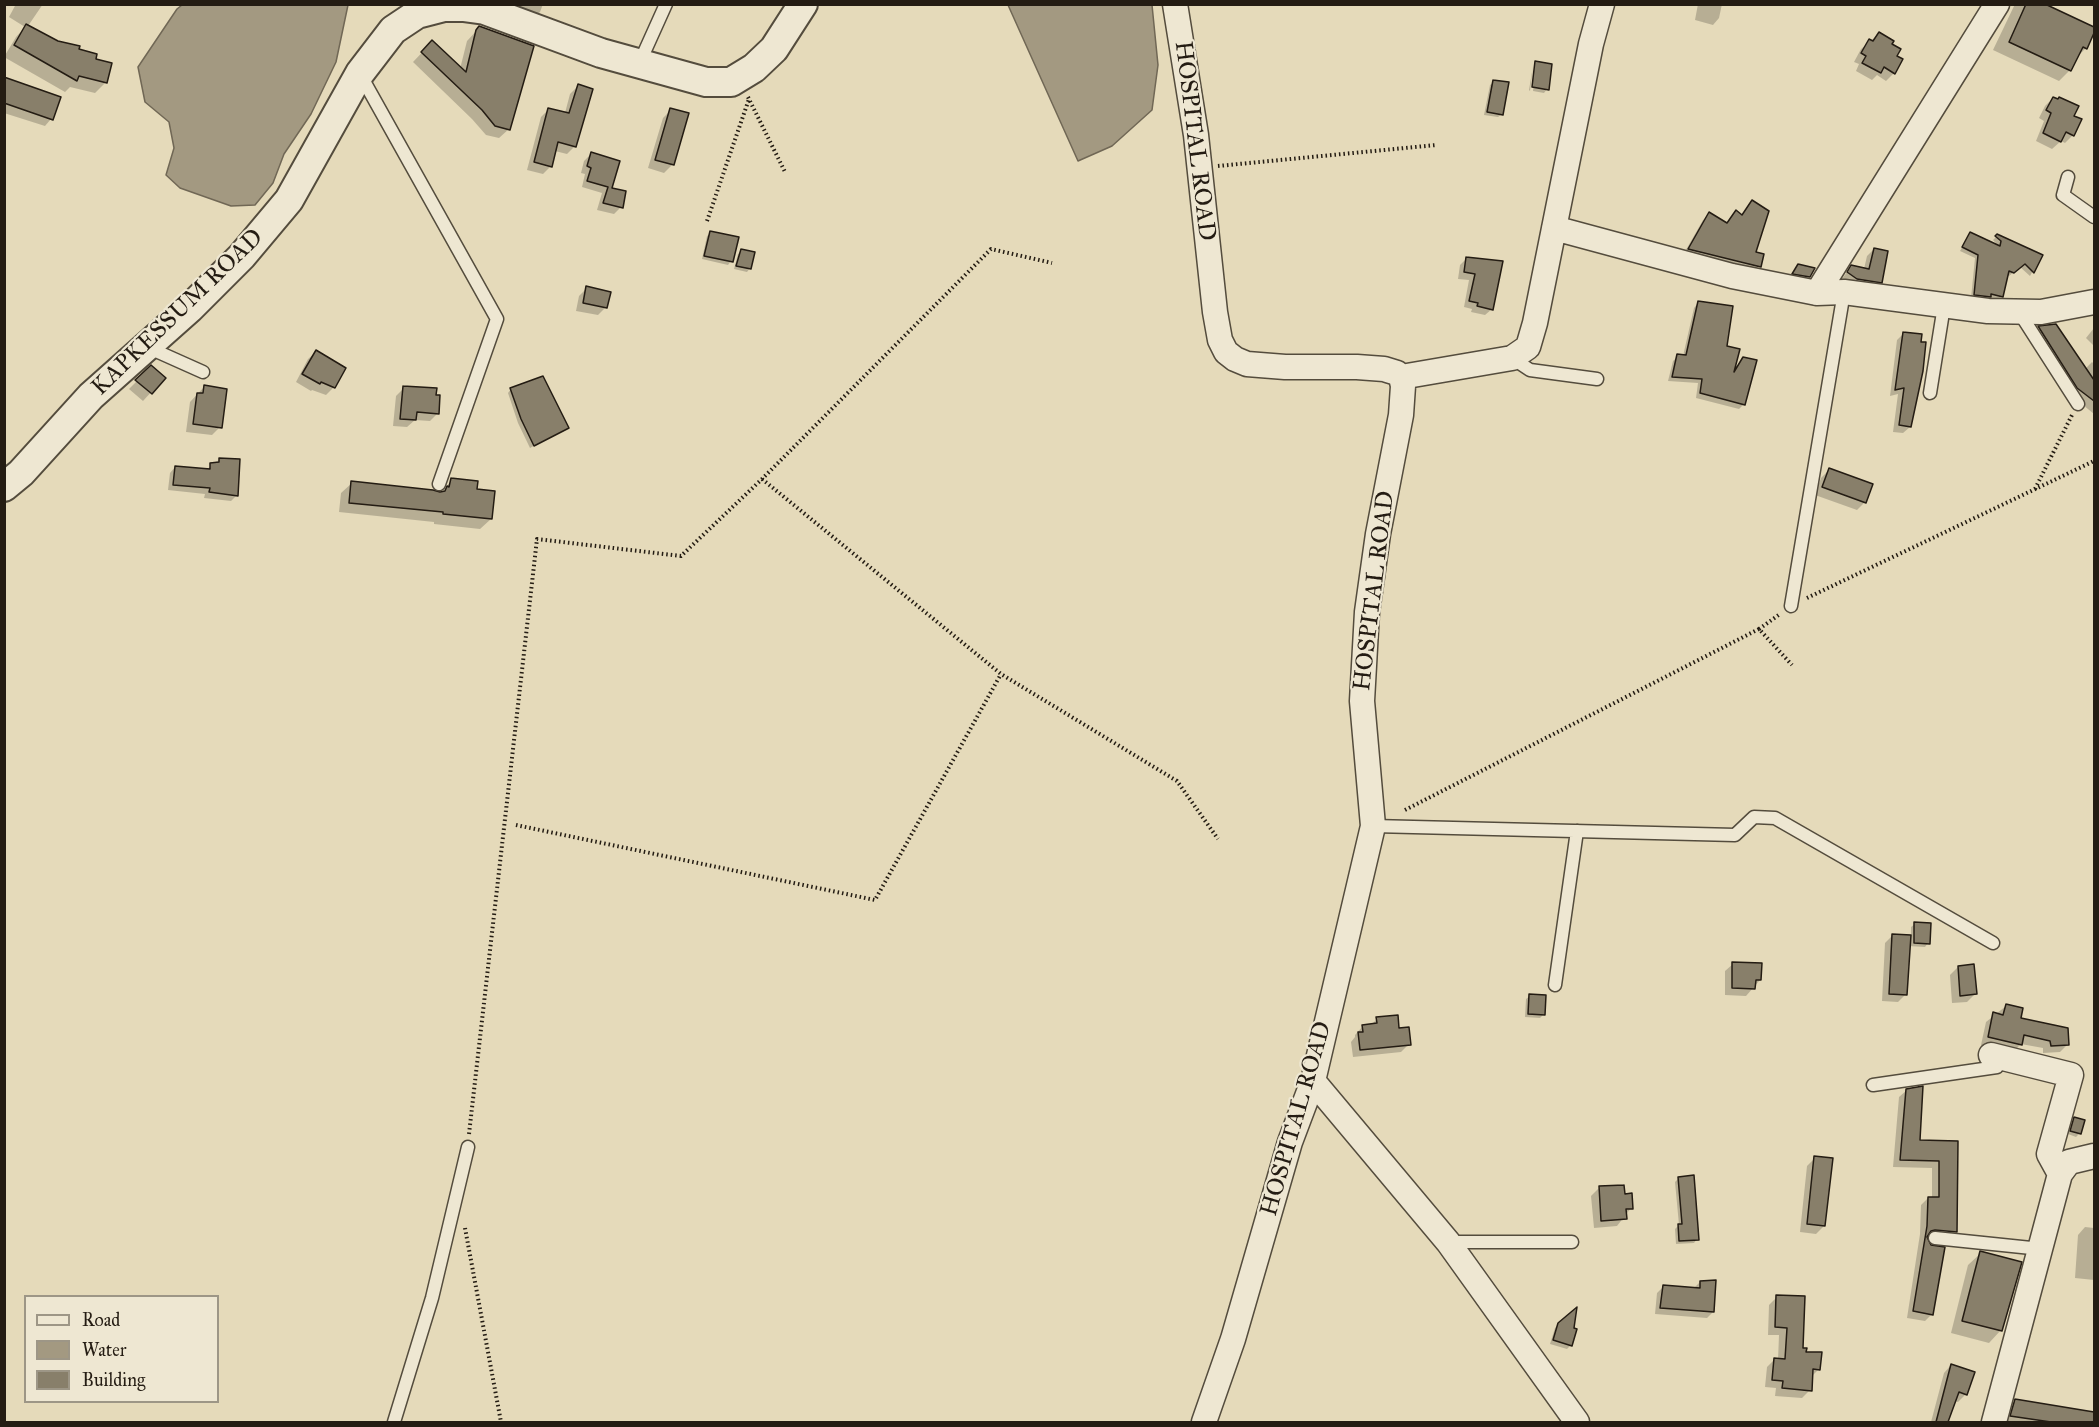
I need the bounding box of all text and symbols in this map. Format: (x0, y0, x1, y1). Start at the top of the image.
street label: HOSPITAL ROAD (1167, 39, 1221, 243)
street label: KAPKESSUM ROAD (86, 224, 270, 402)
street label: HOSPITAL ROAD (1348, 489, 1402, 693)
street label: HOSPITAL ROAD (1255, 1018, 1339, 1220)
legend (24, 1295, 219, 1403)
text: Road (82, 1309, 120, 1331)
text: Water (82, 1339, 126, 1361)
text: Building (82, 1369, 145, 1391)

